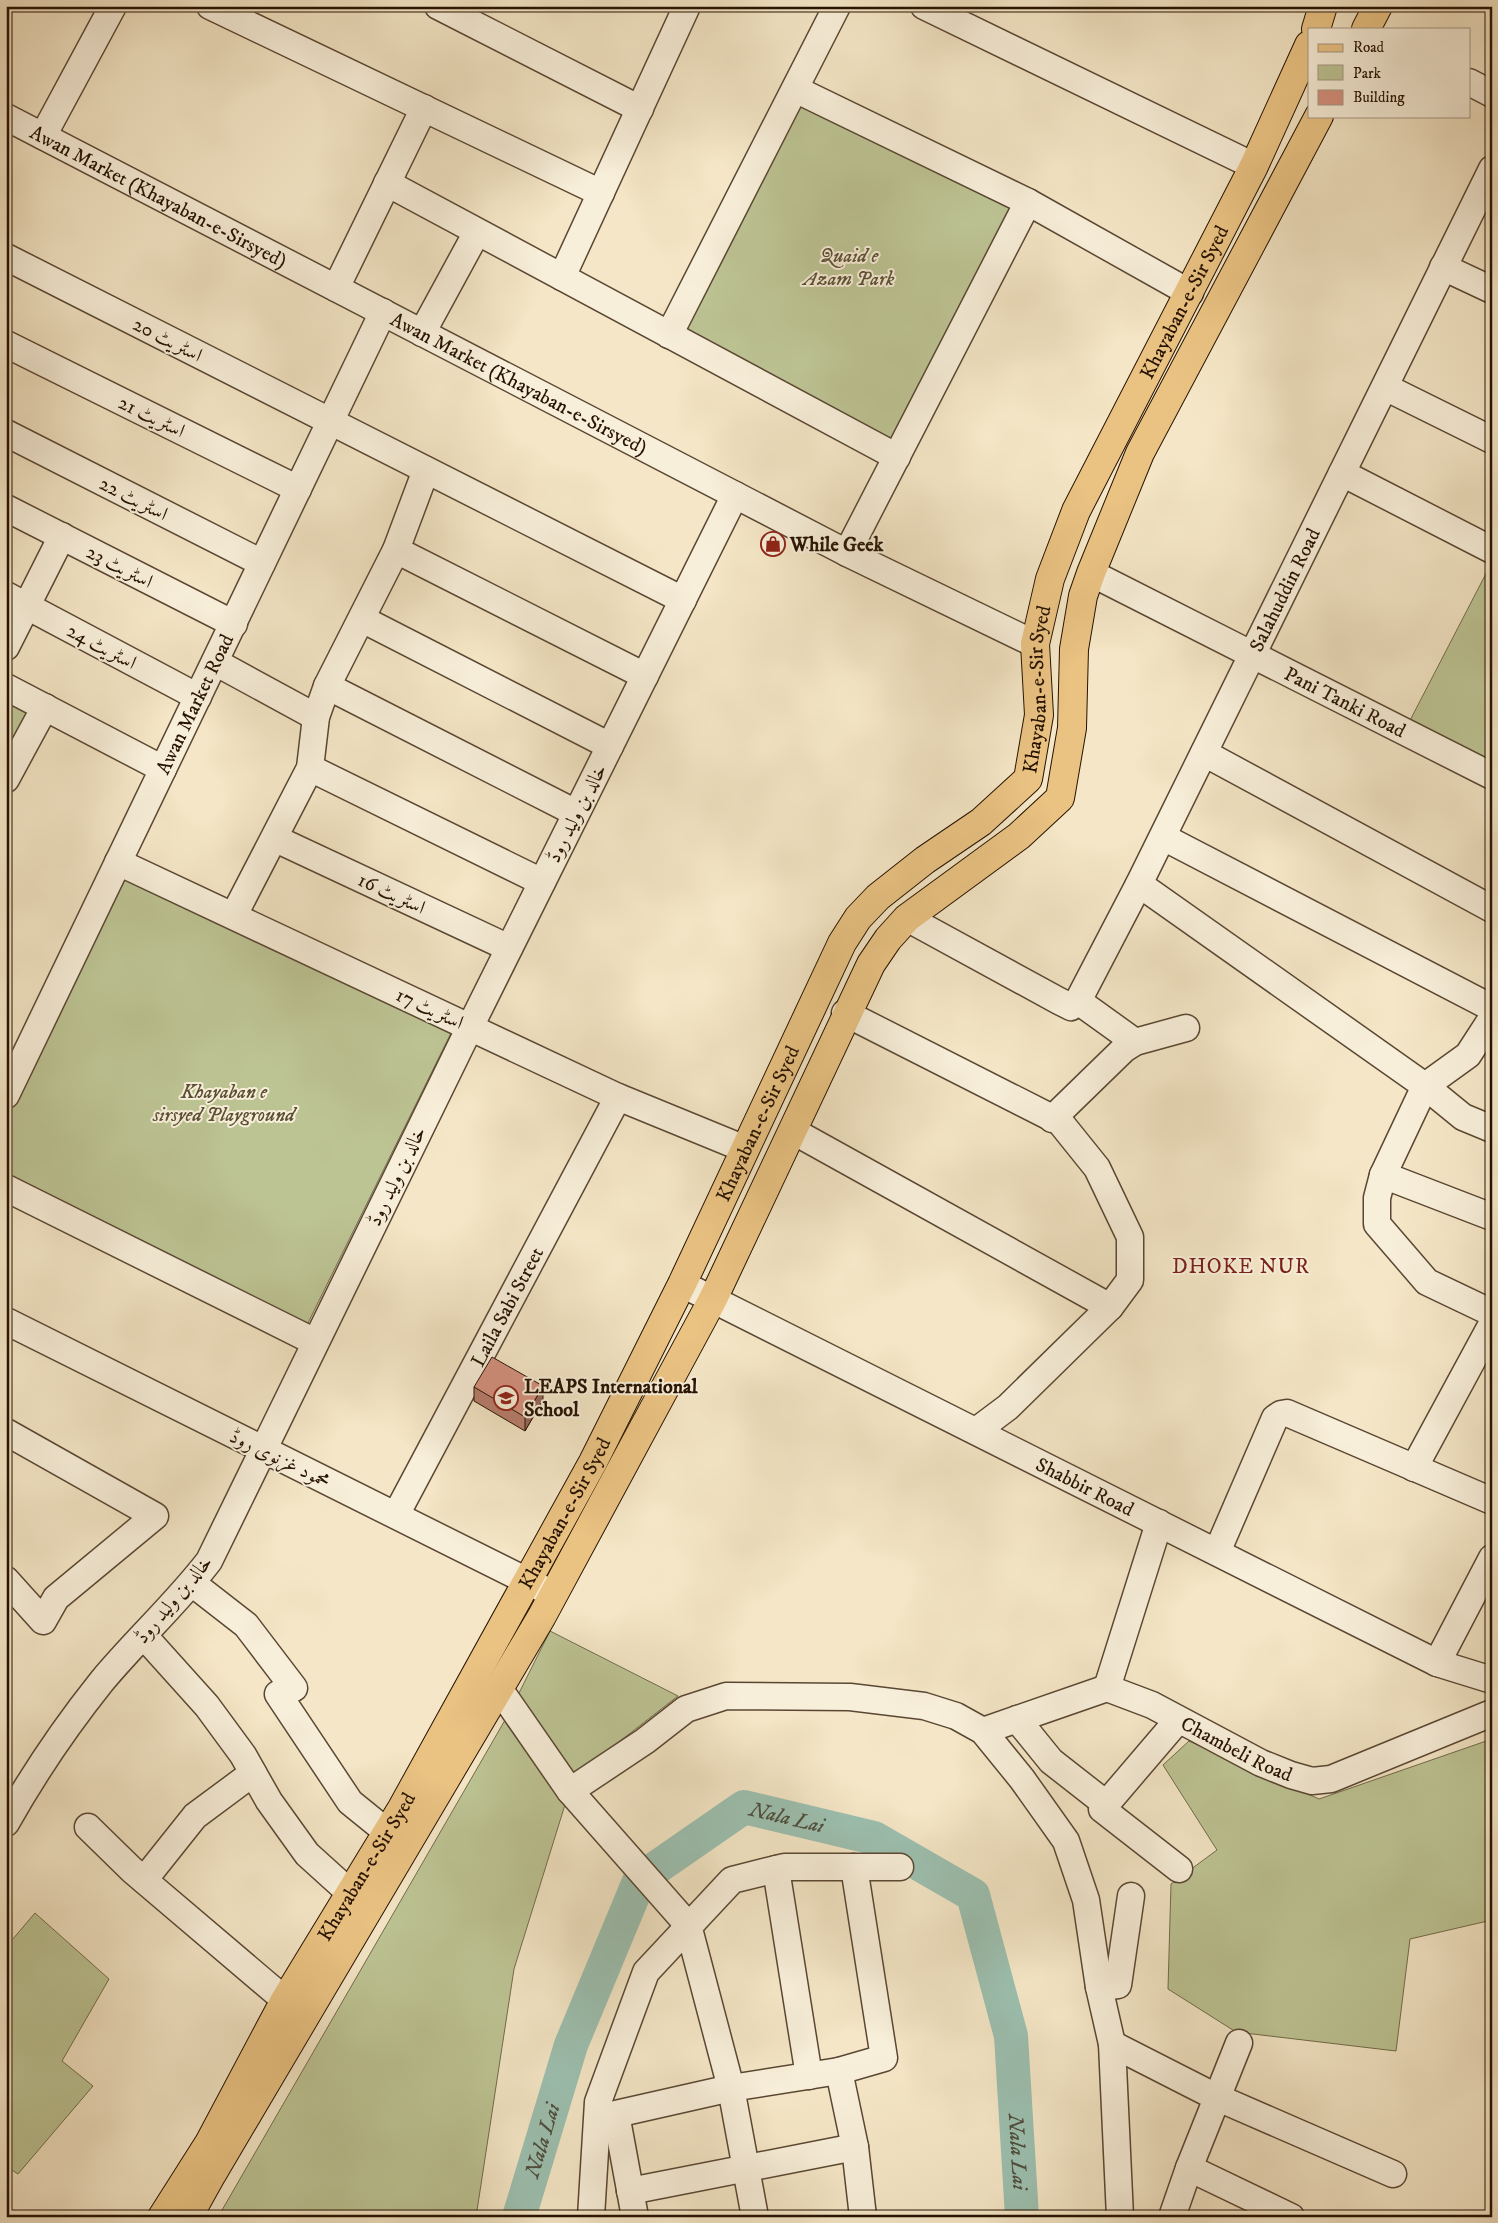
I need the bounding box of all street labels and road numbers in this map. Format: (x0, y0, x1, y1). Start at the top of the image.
street label: Awan Market (Khayaban-e-Sirsyed) (25, 121, 291, 274)
street label: Khayaban-e-Sir Syed (1135, 222, 1235, 384)
street label: Awan Market (Khayaban-e-Sirsyed) (386, 307, 651, 461)
street label: اسٹریٹ 20 (128, 312, 206, 368)
street label: اسٹریٹ 21 (114, 391, 189, 444)
street label: اسٹریٹ 22 (95, 471, 172, 527)
street label: Salahuddin Road (1245, 524, 1327, 656)
street label: اسٹریٹ 23 (82, 540, 157, 595)
street label: Khayaban-e-Sir Syed (1018, 603, 1057, 775)
street label: اسٹریٹ 24 (62, 619, 140, 676)
street label: Awan Market Road (151, 630, 240, 779)
street label: Pani Tanki Road (1280, 662, 1410, 744)
street label: خالد بن ولید روڈ (542, 760, 613, 867)
street label: اسٹریٹ 16 (354, 868, 429, 921)
street label: اسٹریٹ 17 (392, 983, 467, 1036)
street label: Khayaban-e-Sir Syed (711, 1042, 806, 1206)
street label: خالد بن ولید روڈ (362, 1123, 432, 1231)
street label: Laila Sabi Street (466, 1243, 550, 1371)
street label: محمود غزنوی روڈ (225, 1424, 334, 1494)
street label: Khayaban-e-Sir Syed (514, 1434, 617, 1594)
street label: Shabbir Road (1031, 1453, 1138, 1523)
street label: خالد بن ولید روڈ (130, 1551, 218, 1649)
street label: Chambeli Road (1176, 1712, 1296, 1788)
street label: Khayaban-e-Sir Syed (313, 1788, 422, 1946)

